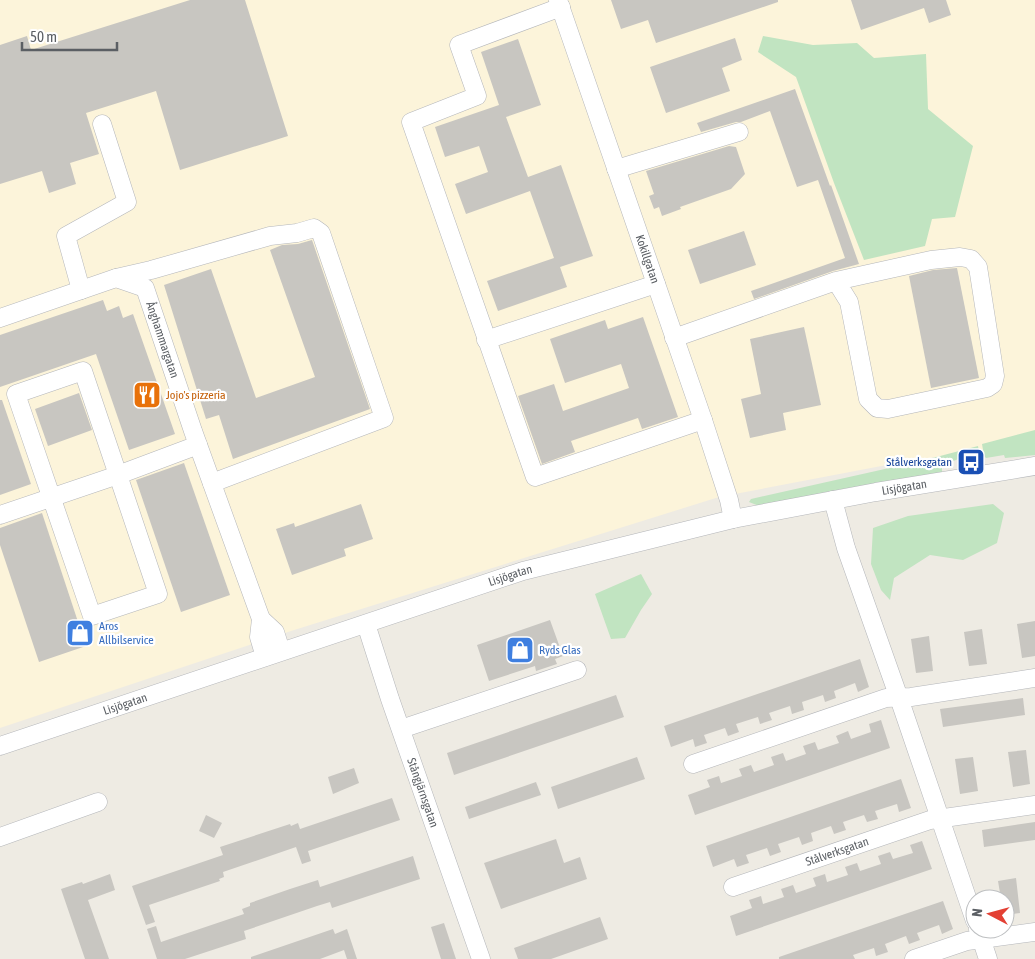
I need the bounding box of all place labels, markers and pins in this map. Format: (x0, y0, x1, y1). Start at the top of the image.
restaurant icon: Jojo's pizzeria (132, 380, 162, 410)
place label: Jojo's pizzeria (166, 388, 226, 402)
bus stop icon: Stålverksgatan (956, 447, 986, 477)
place label: Stålverksgatan (886, 455, 952, 469)
shop icon: Aros Allbilservice (65, 618, 95, 648)
place label: Aros Allbilservice (99, 619, 154, 647)
shop icon: Ryds Glas (505, 635, 535, 665)
place label: Ryds Glas (539, 643, 581, 657)

